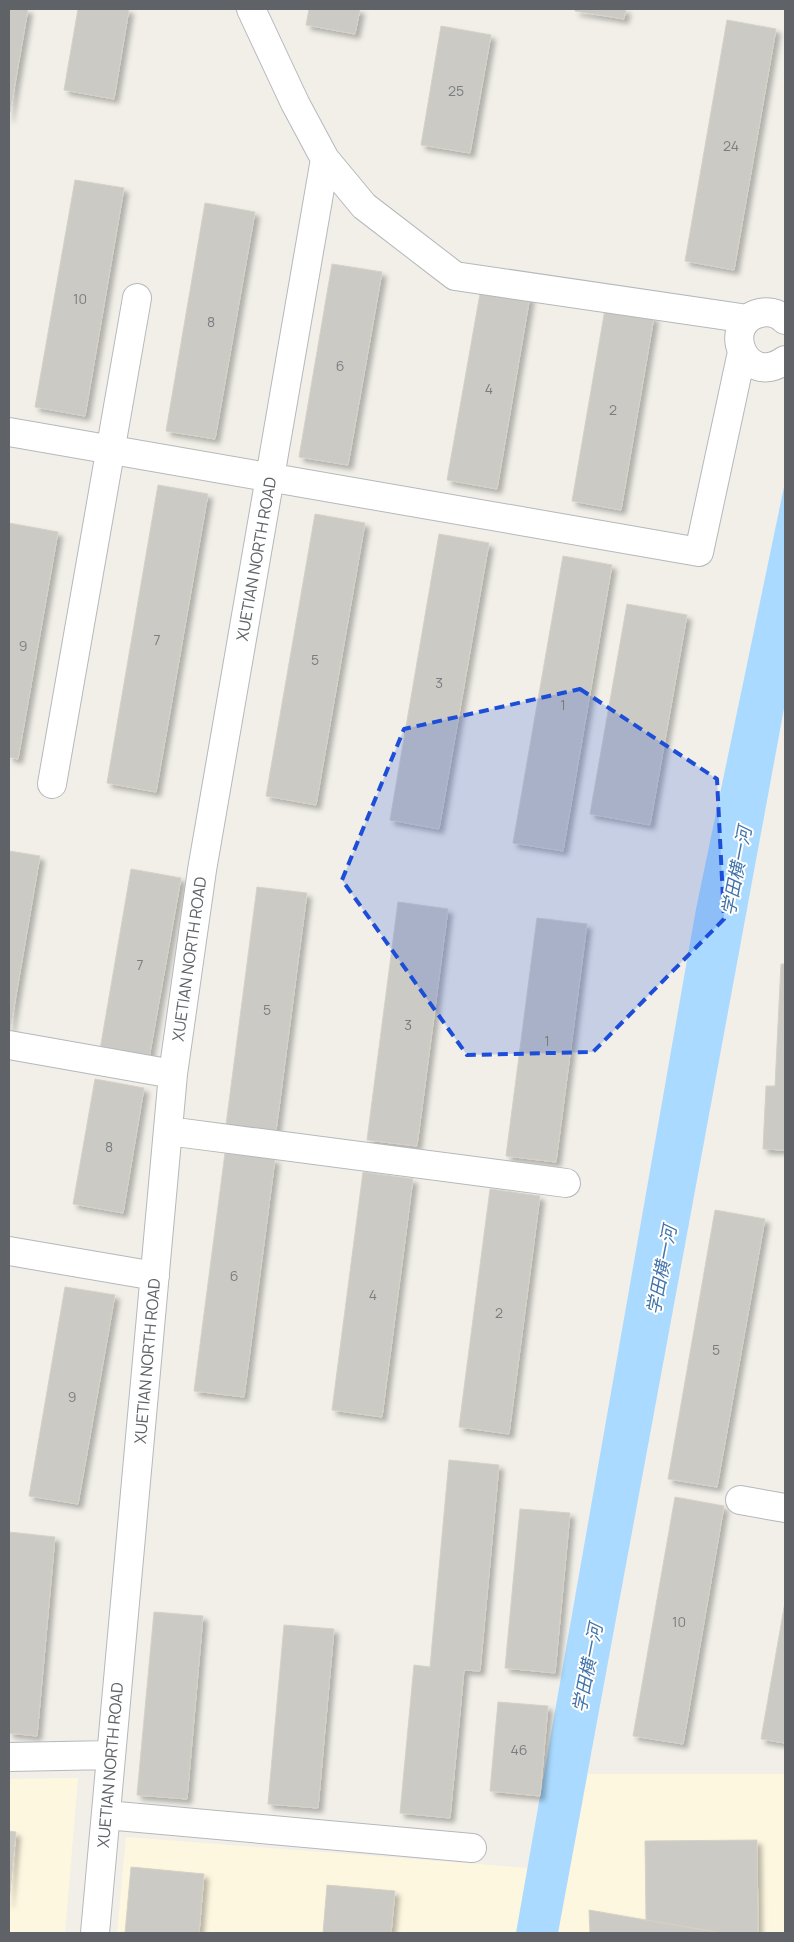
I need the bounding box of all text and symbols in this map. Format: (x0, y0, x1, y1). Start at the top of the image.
house number: 25 (448, 81, 464, 100)
house number: 24 (723, 136, 739, 155)
house number: 10 (73, 289, 87, 308)
house number: 8 (207, 312, 215, 331)
house number: 6 (336, 356, 344, 375)
house number: 4 (485, 379, 493, 398)
house number: 2 (609, 400, 617, 419)
street label: XUETIAN NORTH ROAD (231, 475, 281, 643)
house number: 7 (153, 630, 161, 649)
house number: 9 (19, 636, 27, 655)
house number: 5 (311, 650, 319, 669)
house number: 3 (435, 673, 443, 692)
house number: 1 (560, 695, 566, 714)
water label: 学田横一河 (716, 822, 757, 917)
street label: XUETIAN NORTH ROAD (167, 875, 211, 1043)
house number: 7 (136, 955, 144, 974)
house number: 5 (263, 1000, 271, 1019)
house number: 3 (404, 1015, 412, 1034)
house number: 1 (544, 1031, 550, 1050)
house number: 8 (105, 1137, 113, 1156)
water label: 学田横一河 (641, 1221, 682, 1316)
house number: 6 (230, 1266, 238, 1285)
street label: XUETIAN NORTH ROAD (129, 1277, 165, 1445)
house number: 4 (369, 1285, 377, 1304)
house number: 2 (495, 1303, 503, 1322)
house number: 5 (712, 1340, 720, 1359)
house number: 9 (68, 1387, 76, 1406)
house number: 10 (672, 1612, 686, 1631)
water label: 学田横一河 (567, 1619, 608, 1714)
street label: XUETIAN NORTH ROAD (92, 1681, 128, 1849)
house number: 46 (511, 1740, 527, 1759)

